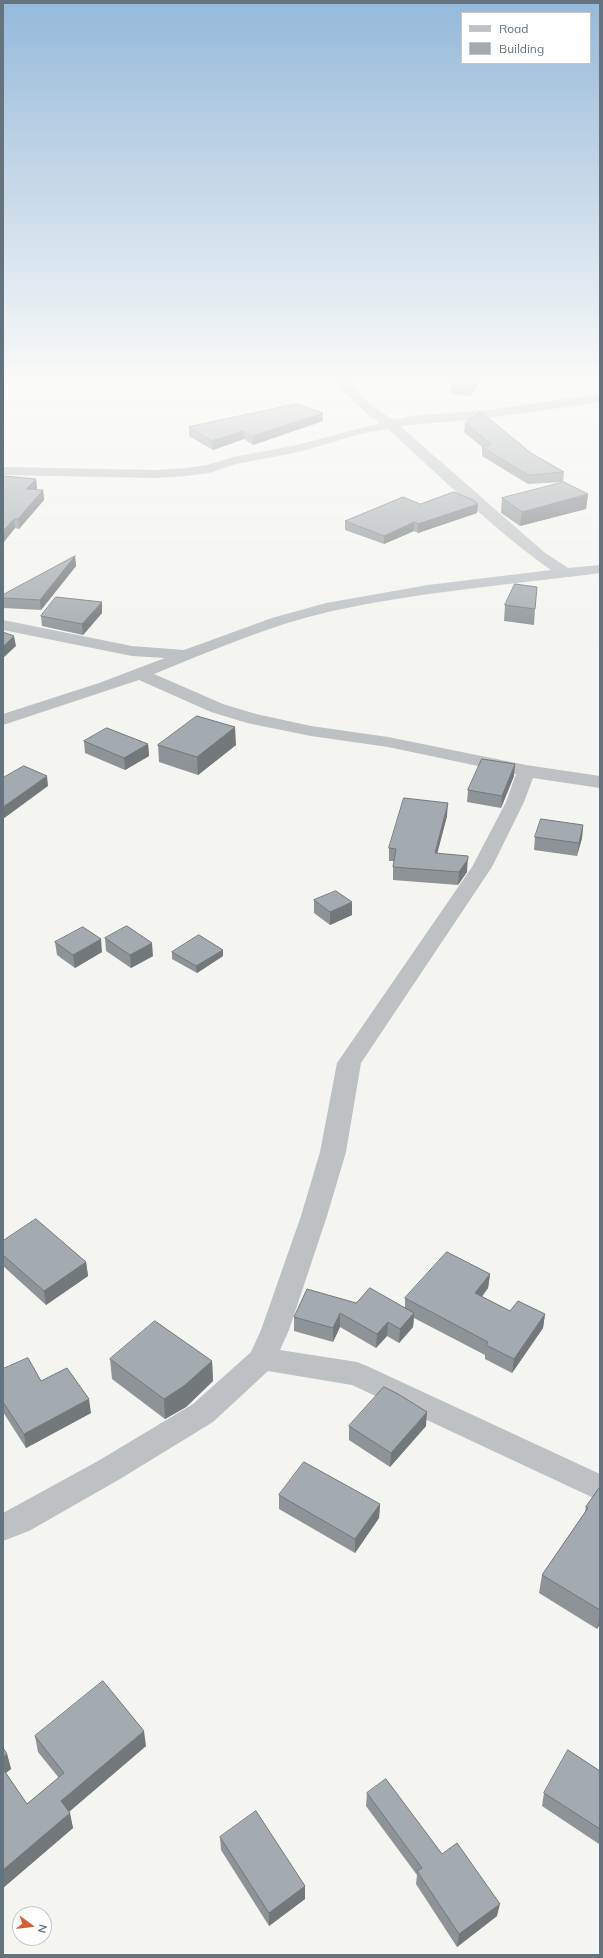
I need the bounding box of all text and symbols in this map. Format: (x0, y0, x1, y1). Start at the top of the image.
legend (461, 12, 591, 64)
text: Road (499, 21, 528, 36)
text: Building (499, 41, 544, 56)
north arrow (12, 1906, 52, 1946)
text: N (35, 1923, 50, 1935)

